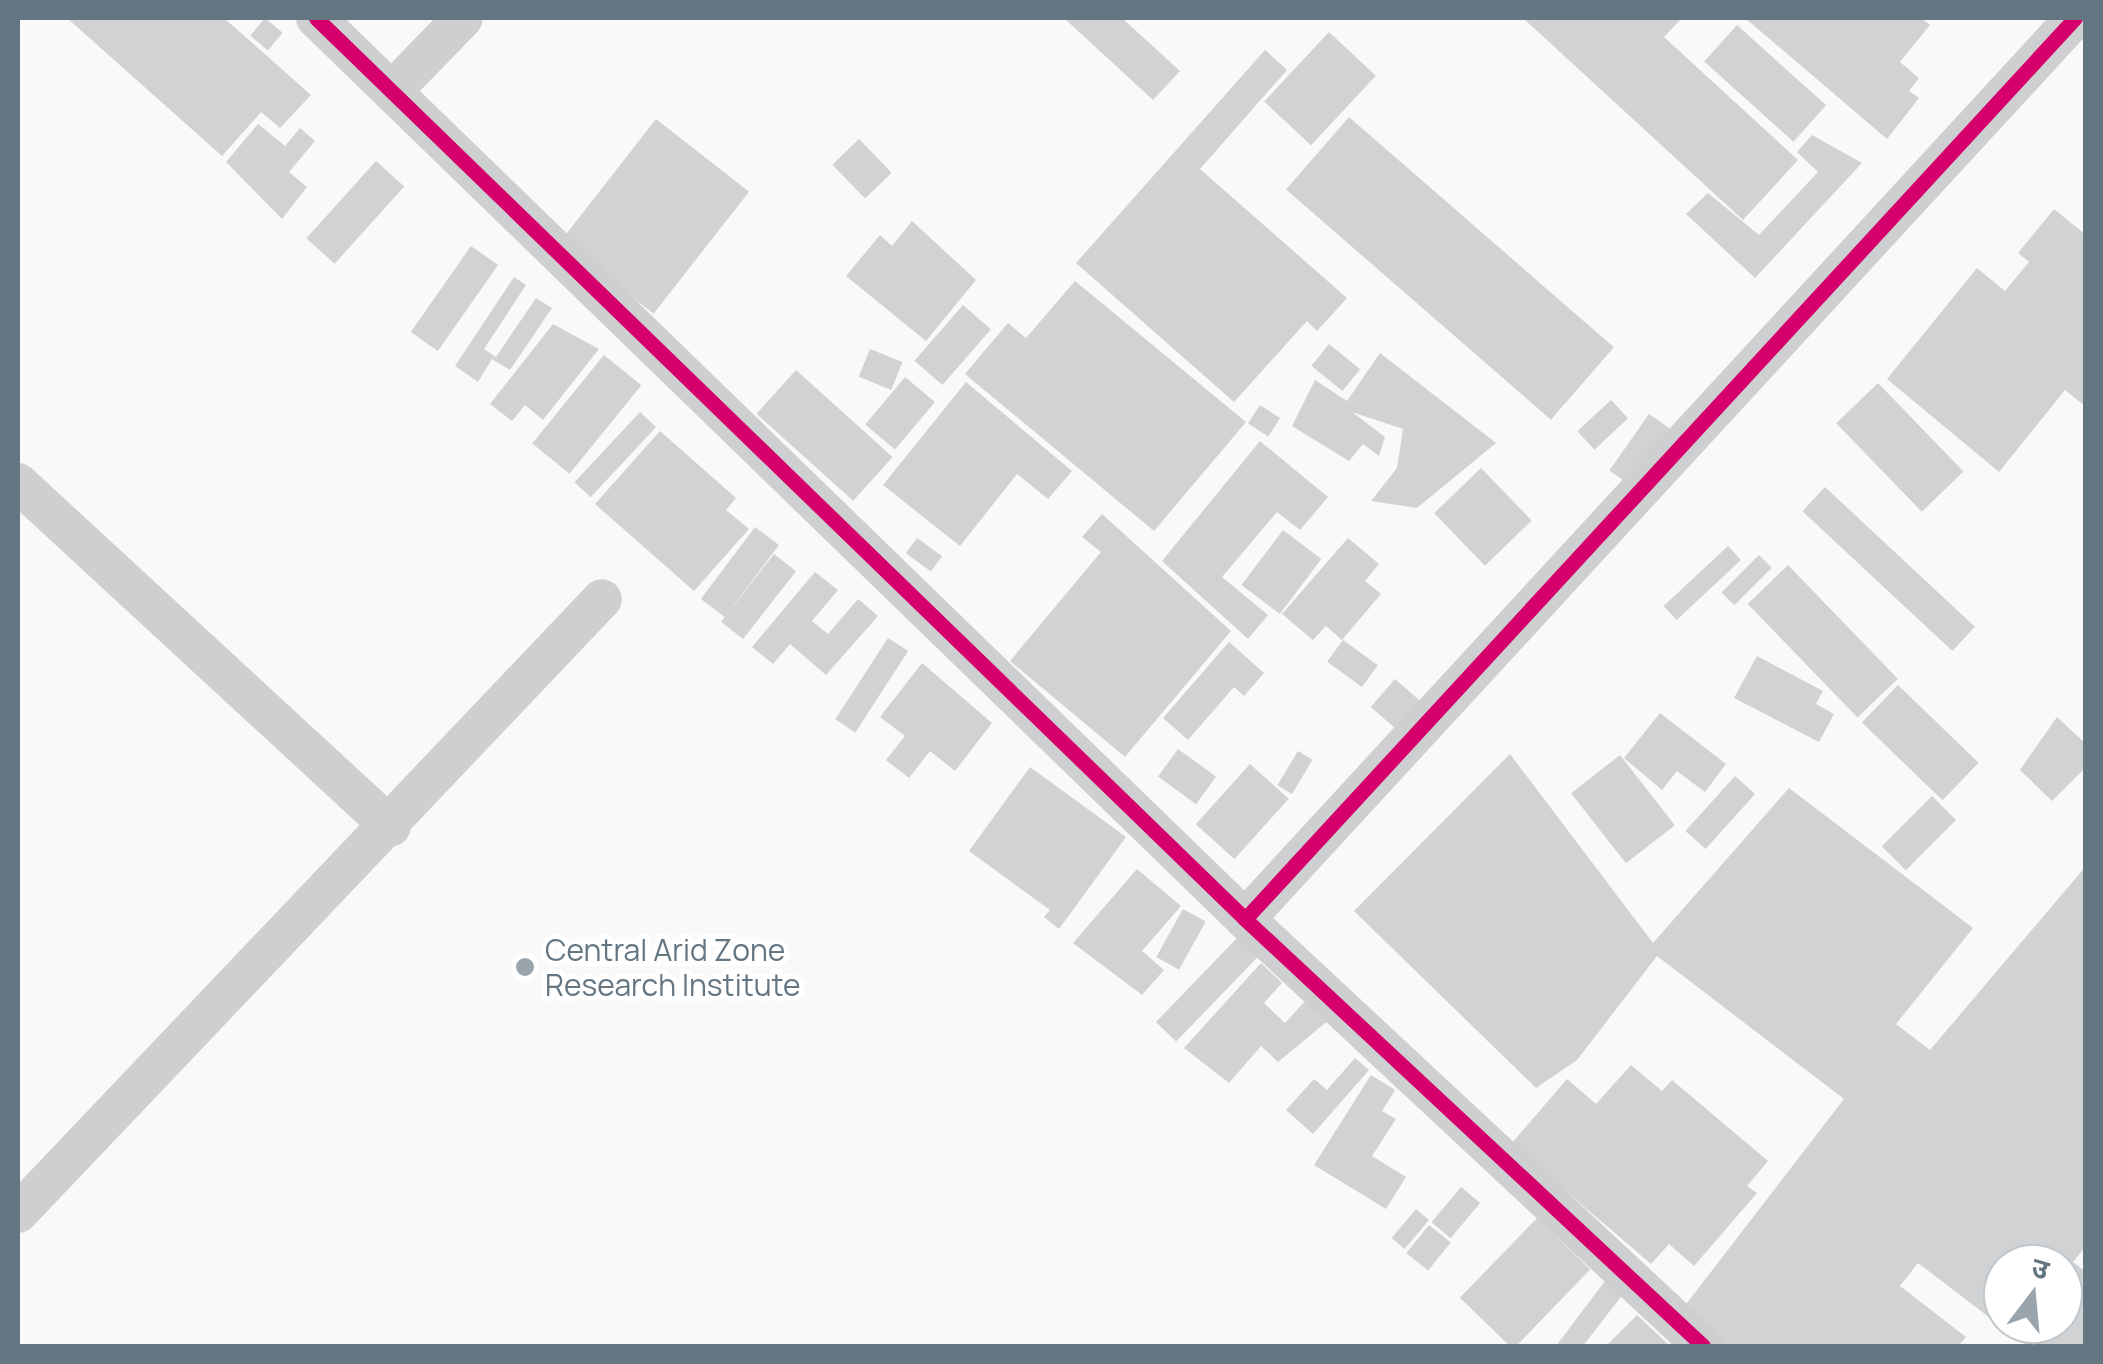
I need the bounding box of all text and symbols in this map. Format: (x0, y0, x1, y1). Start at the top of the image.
place label: Central Arid Zone Research Institute (545, 932, 800, 1002)
marker: Central Arid Zone Research Institute (514, 956, 536, 978)
north arrow (1983, 1244, 2083, 1344)
text: उ (2028, 1247, 2054, 1288)

